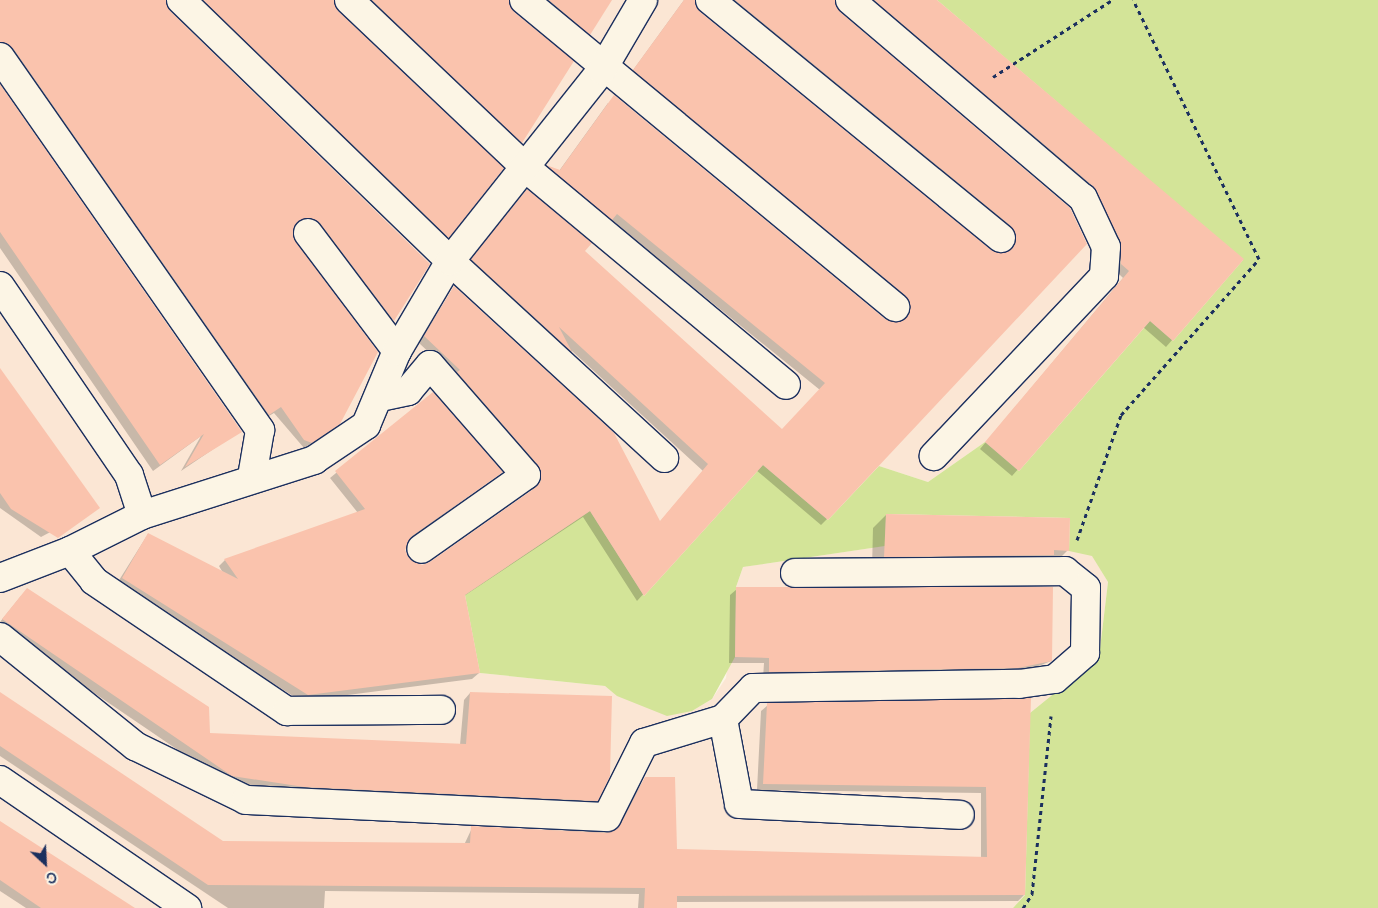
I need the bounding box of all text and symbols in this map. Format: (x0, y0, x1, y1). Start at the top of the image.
north arrow (20, 838, 70, 888)
text: С (44, 867, 60, 887)

